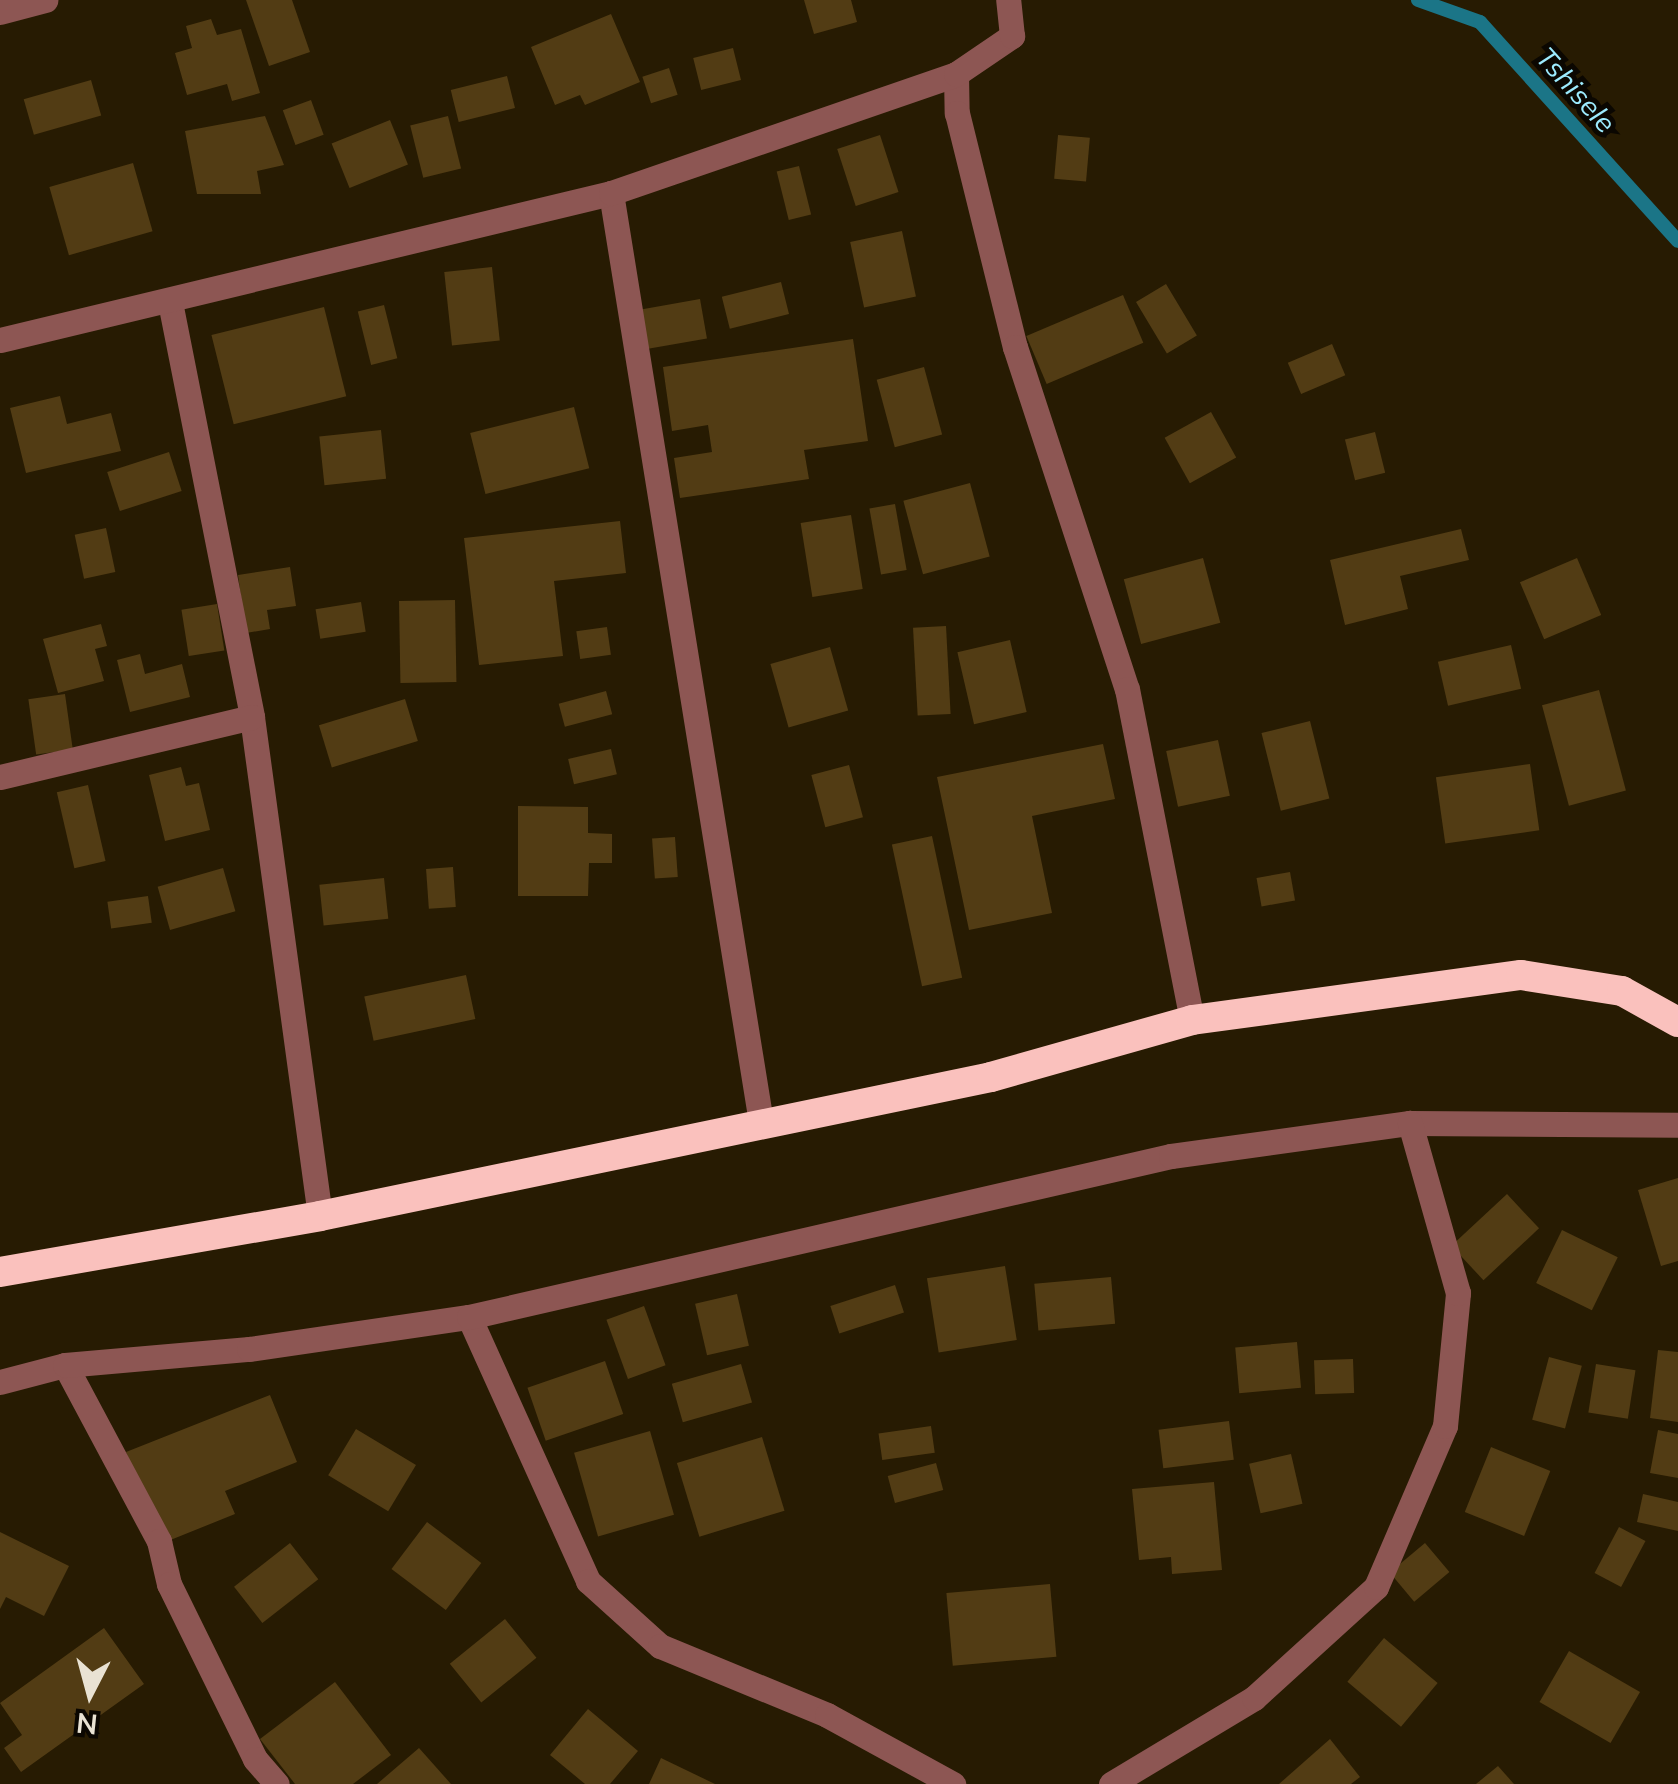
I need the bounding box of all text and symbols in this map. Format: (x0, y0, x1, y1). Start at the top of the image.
water label: Tshisele (1529, 41, 1623, 139)
north arrow (40, 1644, 140, 1744)
text: N (74, 1706, 99, 1743)

